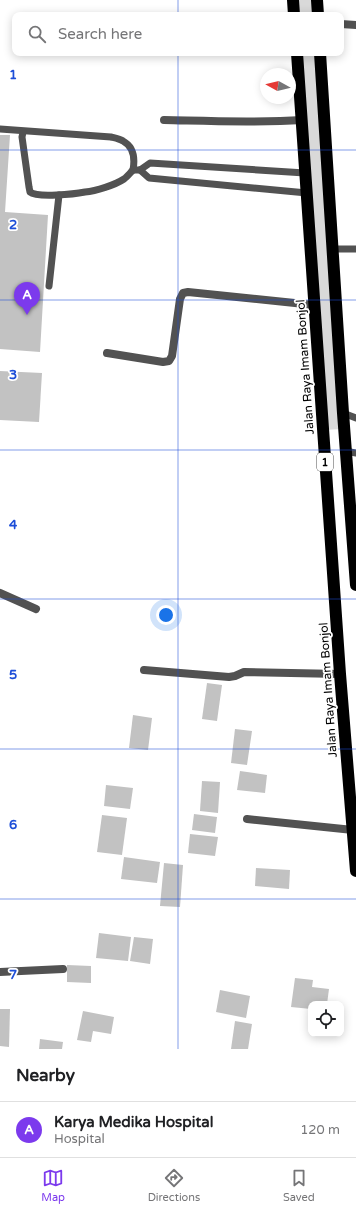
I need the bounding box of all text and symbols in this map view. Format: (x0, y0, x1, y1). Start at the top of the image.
search box (12, 12, 344, 56)
icon: search (26, 23, 48, 45)
text: Search here (58, 25, 142, 43)
text: 1 (9, 67, 17, 83)
north arrow (260, 68, 296, 104)
text: 2 (9, 217, 17, 233)
pin: A (14, 282, 40, 315)
street label: Jalan Raya Imam Bonjol (293, 299, 317, 435)
text: 3 (9, 367, 17, 383)
road number: 1 (317, 453, 333, 471)
text: 4 (9, 517, 18, 533)
your location (156, 605, 176, 625)
street label: Jalan Raya Imam Bonjol (316, 622, 340, 758)
text: 5 (9, 667, 17, 683)
text: 6 (9, 817, 17, 833)
text: 7 (9, 967, 17, 983)
map controls (308, 1001, 344, 1037)
button: locate (308, 1001, 344, 1037)
text: Nearby (16, 1065, 75, 1086)
text: Karya Medika Hospital (54, 1113, 213, 1131)
text: A (24, 1122, 34, 1138)
text: 120 m (300, 1122, 340, 1138)
text: Hospital (54, 1131, 105, 1147)
tab: Map (41, 1167, 65, 1204)
tab: Directions (148, 1167, 200, 1204)
tab: Saved (283, 1167, 315, 1204)

